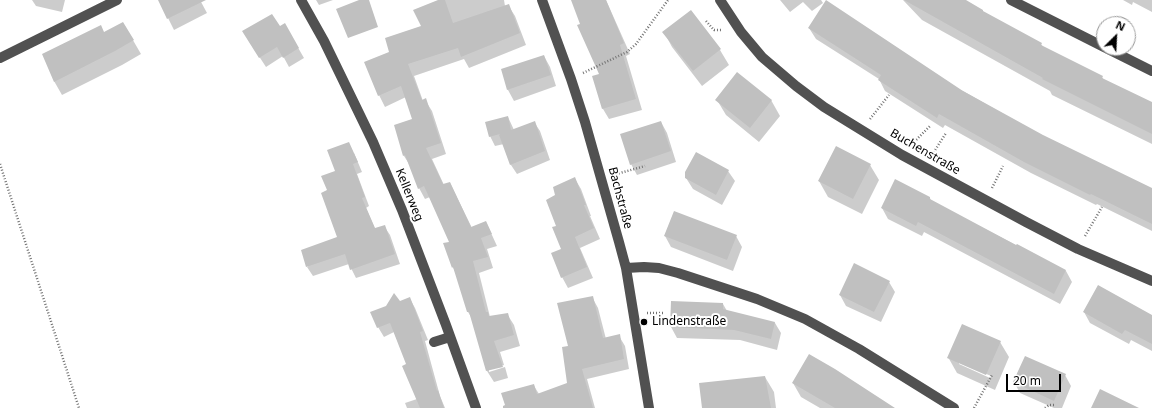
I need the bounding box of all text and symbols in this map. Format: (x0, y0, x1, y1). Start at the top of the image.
north arrow (1096, 16, 1136, 56)
text: N (1114, 17, 1128, 34)
street label: Buchenstraße (887, 126, 963, 178)
street label: Bachstraße (605, 165, 635, 231)
street label: Kellerweg (392, 166, 426, 224)
place label: Lindenstraße (652, 315, 726, 329)
marker: Lindenstraße (639, 317, 649, 327)
scale bar (1008, 366, 1063, 392)
text: 20 m (1013, 372, 1041, 389)

